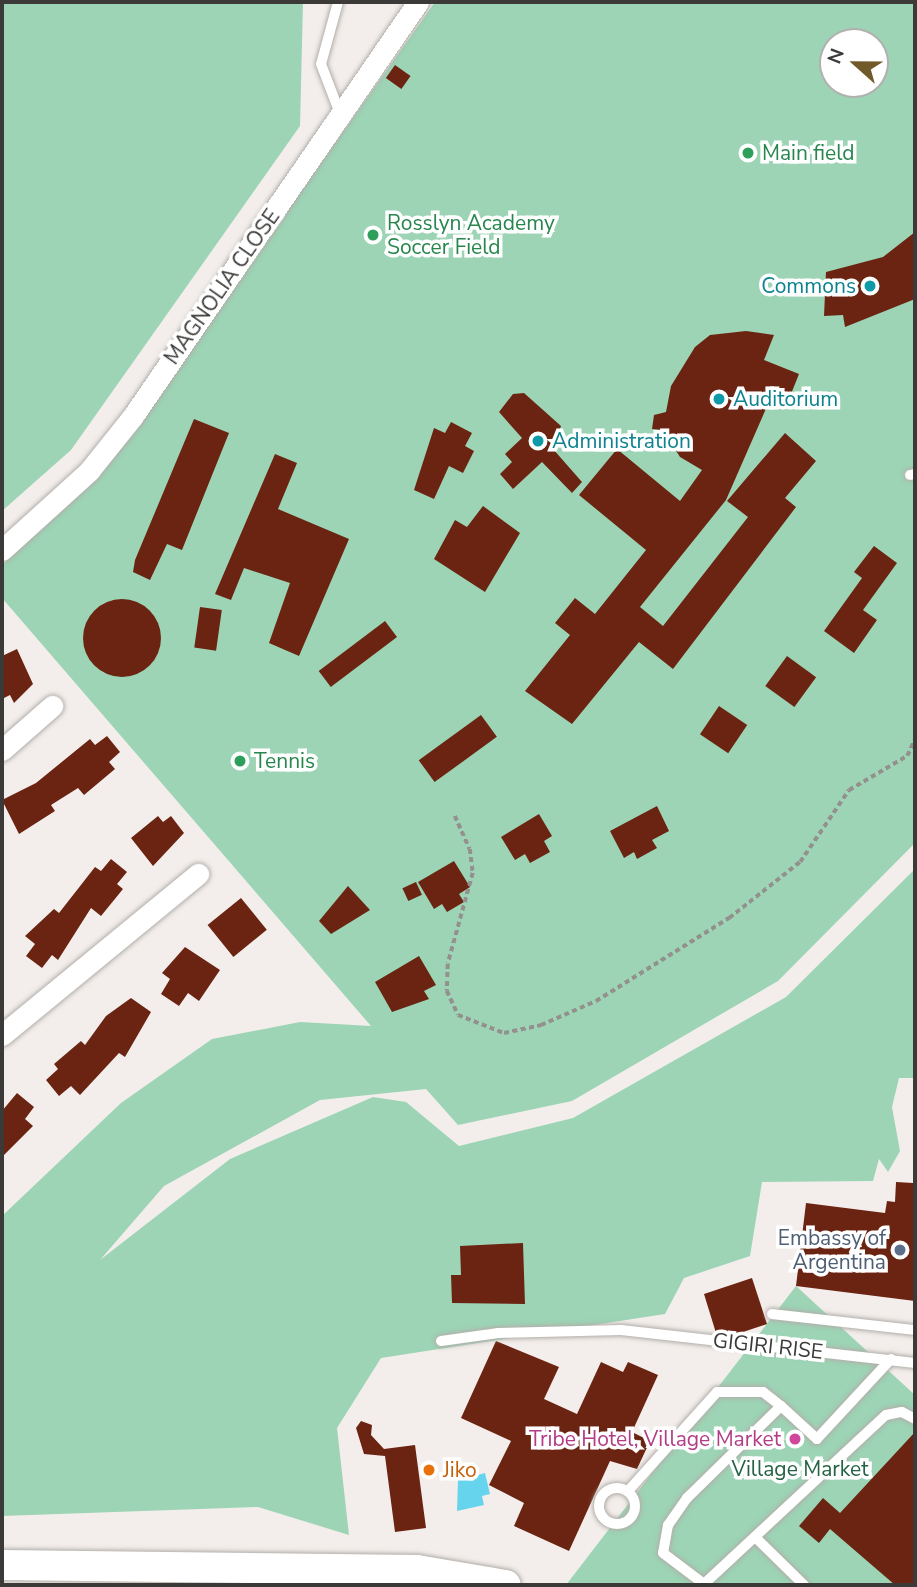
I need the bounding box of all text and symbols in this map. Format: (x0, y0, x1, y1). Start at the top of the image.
north arrow (819, 28, 889, 98)
text: N (822, 45, 851, 67)
place label: Main field (762, 140, 855, 166)
marker: Main field (740, 145, 756, 161)
street label: MAGNOLIA CLOSE (159, 205, 285, 369)
place label: Rosslyn Academy Soccer Field (387, 210, 555, 260)
marker: Rosslyn Academy Soccer Field (365, 227, 381, 243)
place label: Commons (761, 273, 856, 299)
marker: Commons (862, 278, 878, 294)
place label: Auditorium (733, 386, 838, 412)
marker: Auditorium (711, 391, 727, 407)
place label: Administration (552, 428, 691, 454)
marker: Administration (530, 433, 546, 449)
place label: Tennis (254, 748, 315, 774)
marker: Tennis (232, 753, 248, 769)
place label: Embassy of Argentina (778, 1225, 886, 1275)
marker: Embassy of Argentina (892, 1242, 908, 1258)
street label: GIGIRI RISE (712, 1328, 824, 1364)
place label: Tribe Hotel, Village Market (529, 1426, 781, 1452)
marker: Tribe Hotel, Village Market (787, 1431, 803, 1447)
park label: Village Market (731, 1456, 869, 1482)
place label: Jiko (443, 1457, 477, 1483)
marker: Jiko (421, 1462, 437, 1478)

